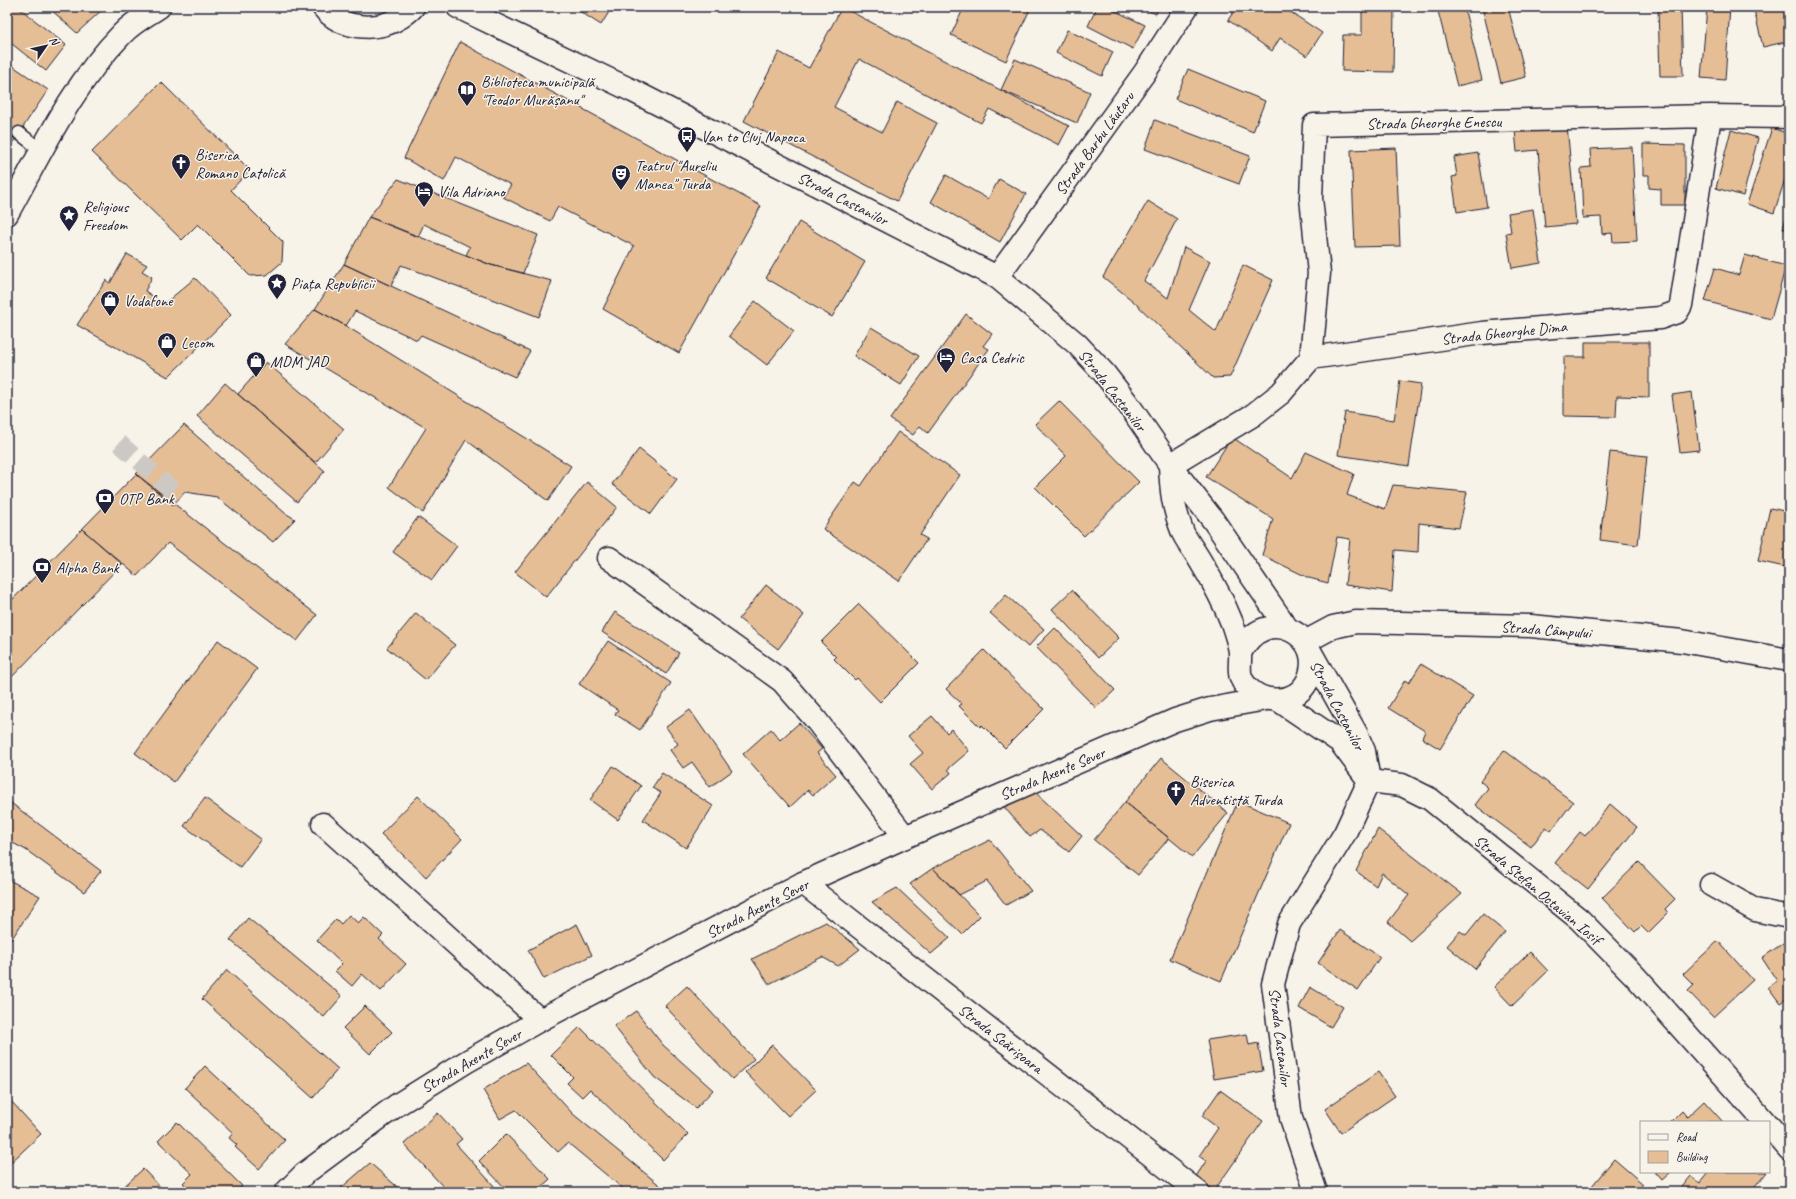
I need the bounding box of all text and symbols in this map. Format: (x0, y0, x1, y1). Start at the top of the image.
north arrow (26, 26, 66, 66)
text: N (47, 34, 63, 49)
place label: Biblioteca municipală "Teodor Murășanu" (481, 72, 596, 110)
library icon: Biblioteca municipală "Teodor Murășanu" (456, 79, 478, 107)
street label: Strada Barbu Lăutaru (1051, 87, 1140, 199)
street label: Strada Gheorghe Enescu (1366, 112, 1503, 134)
bus stop icon: Van to Cluj Napoca (676, 125, 698, 153)
place label: Van to Cluj Napoca (701, 127, 806, 147)
place label: Biserica Romano Catolică (195, 145, 287, 183)
church icon: Biserica Romano Catolică (170, 152, 192, 180)
place label: Teatrul "Aureliu Manea" Turda (635, 156, 717, 194)
theatre icon: Teatrul "Aureliu Manea" Turda (610, 163, 632, 191)
street label: Strada Castanilor (794, 168, 892, 231)
hotel icon: Vila Adriano (413, 180, 435, 208)
place label: Vila Adriano (438, 182, 507, 202)
place label: Religious Freedom (83, 197, 130, 235)
place icon: Religious Freedom (58, 204, 80, 232)
place icon: Piața Republicii (266, 272, 288, 300)
place label: Piața Republicii (291, 274, 376, 294)
shop icon: Vodafone (99, 289, 121, 317)
place label: Vodafone (124, 291, 174, 311)
street label: Strada Gheorghe Dima (1440, 316, 1569, 350)
shop icon: Lecom (156, 331, 178, 359)
place label: Lecom (181, 333, 215, 353)
street label: Strada Castanilor (1074, 345, 1151, 437)
hotel icon: Casa Cedric (935, 346, 957, 374)
place label: Casa Cedric (960, 348, 1025, 368)
shop icon: MDM JAD (245, 350, 267, 378)
place label: MDM JAD (270, 352, 330, 372)
bank icon: OTP Bank (94, 487, 116, 515)
place label: OTP Bank (119, 489, 175, 509)
bank icon: Alpha Bank (31, 556, 53, 584)
place label: Alpha Bank (56, 558, 120, 578)
street label: Strada Câmpului (1500, 617, 1593, 643)
street label: Strada Castanilor (1305, 657, 1370, 755)
street label: Strada Axente Sever (997, 742, 1109, 805)
place label: Biserica Adventistă Turda (1190, 772, 1284, 810)
church icon: Biserica Adventistă Turda (1165, 779, 1187, 807)
street label: Strada Ștefan Octavian Iosif (1470, 831, 1608, 951)
street label: Strada Axente Sever (703, 874, 813, 943)
street label: Strada Castanilor (1264, 987, 1296, 1089)
street label: Strada Scărișoara (954, 1000, 1048, 1079)
street label: Strada Axente Sever (418, 1023, 526, 1098)
legend (1640, 1121, 1770, 1173)
text: Road (1676, 1129, 1698, 1145)
text: Building (1676, 1149, 1708, 1165)

